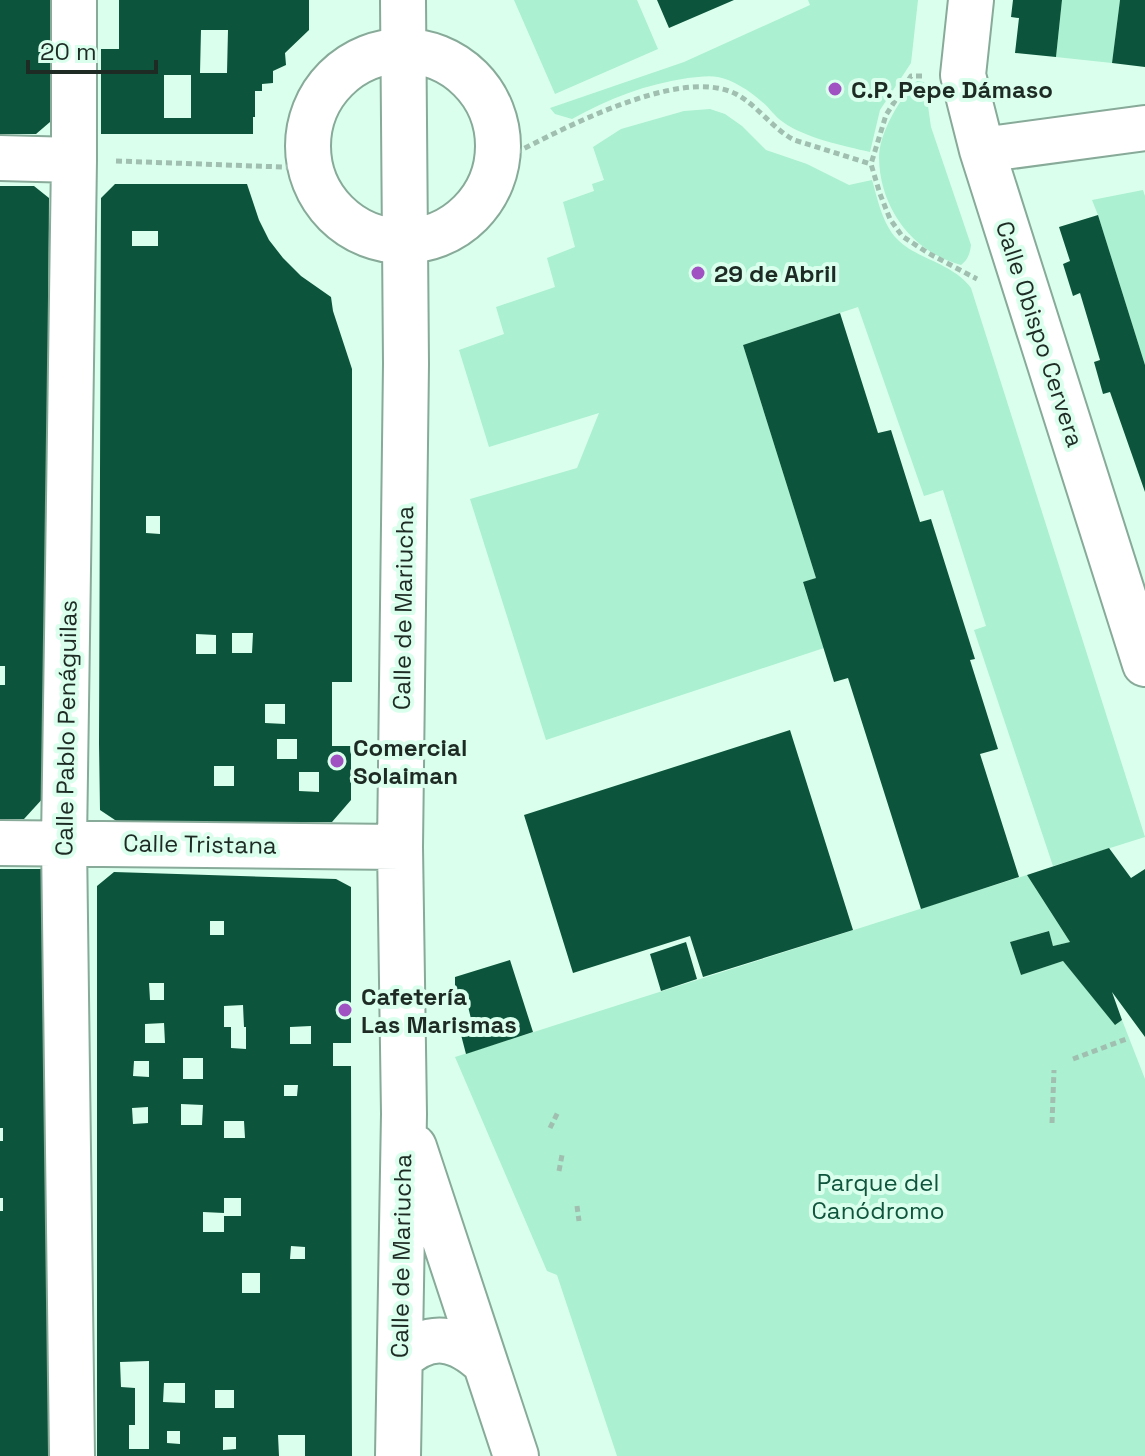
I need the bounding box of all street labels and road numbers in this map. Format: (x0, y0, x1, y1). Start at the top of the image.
street label: Calle Obispo Cervera (989, 217, 1091, 451)
street label: Calle de Mariucha (386, 505, 420, 710)
street label: Calle Pablo Penáguilas (48, 600, 84, 856)
street label: Calle Tristana (123, 827, 277, 861)
street label: Calle de Mariucha (384, 1153, 418, 1358)

